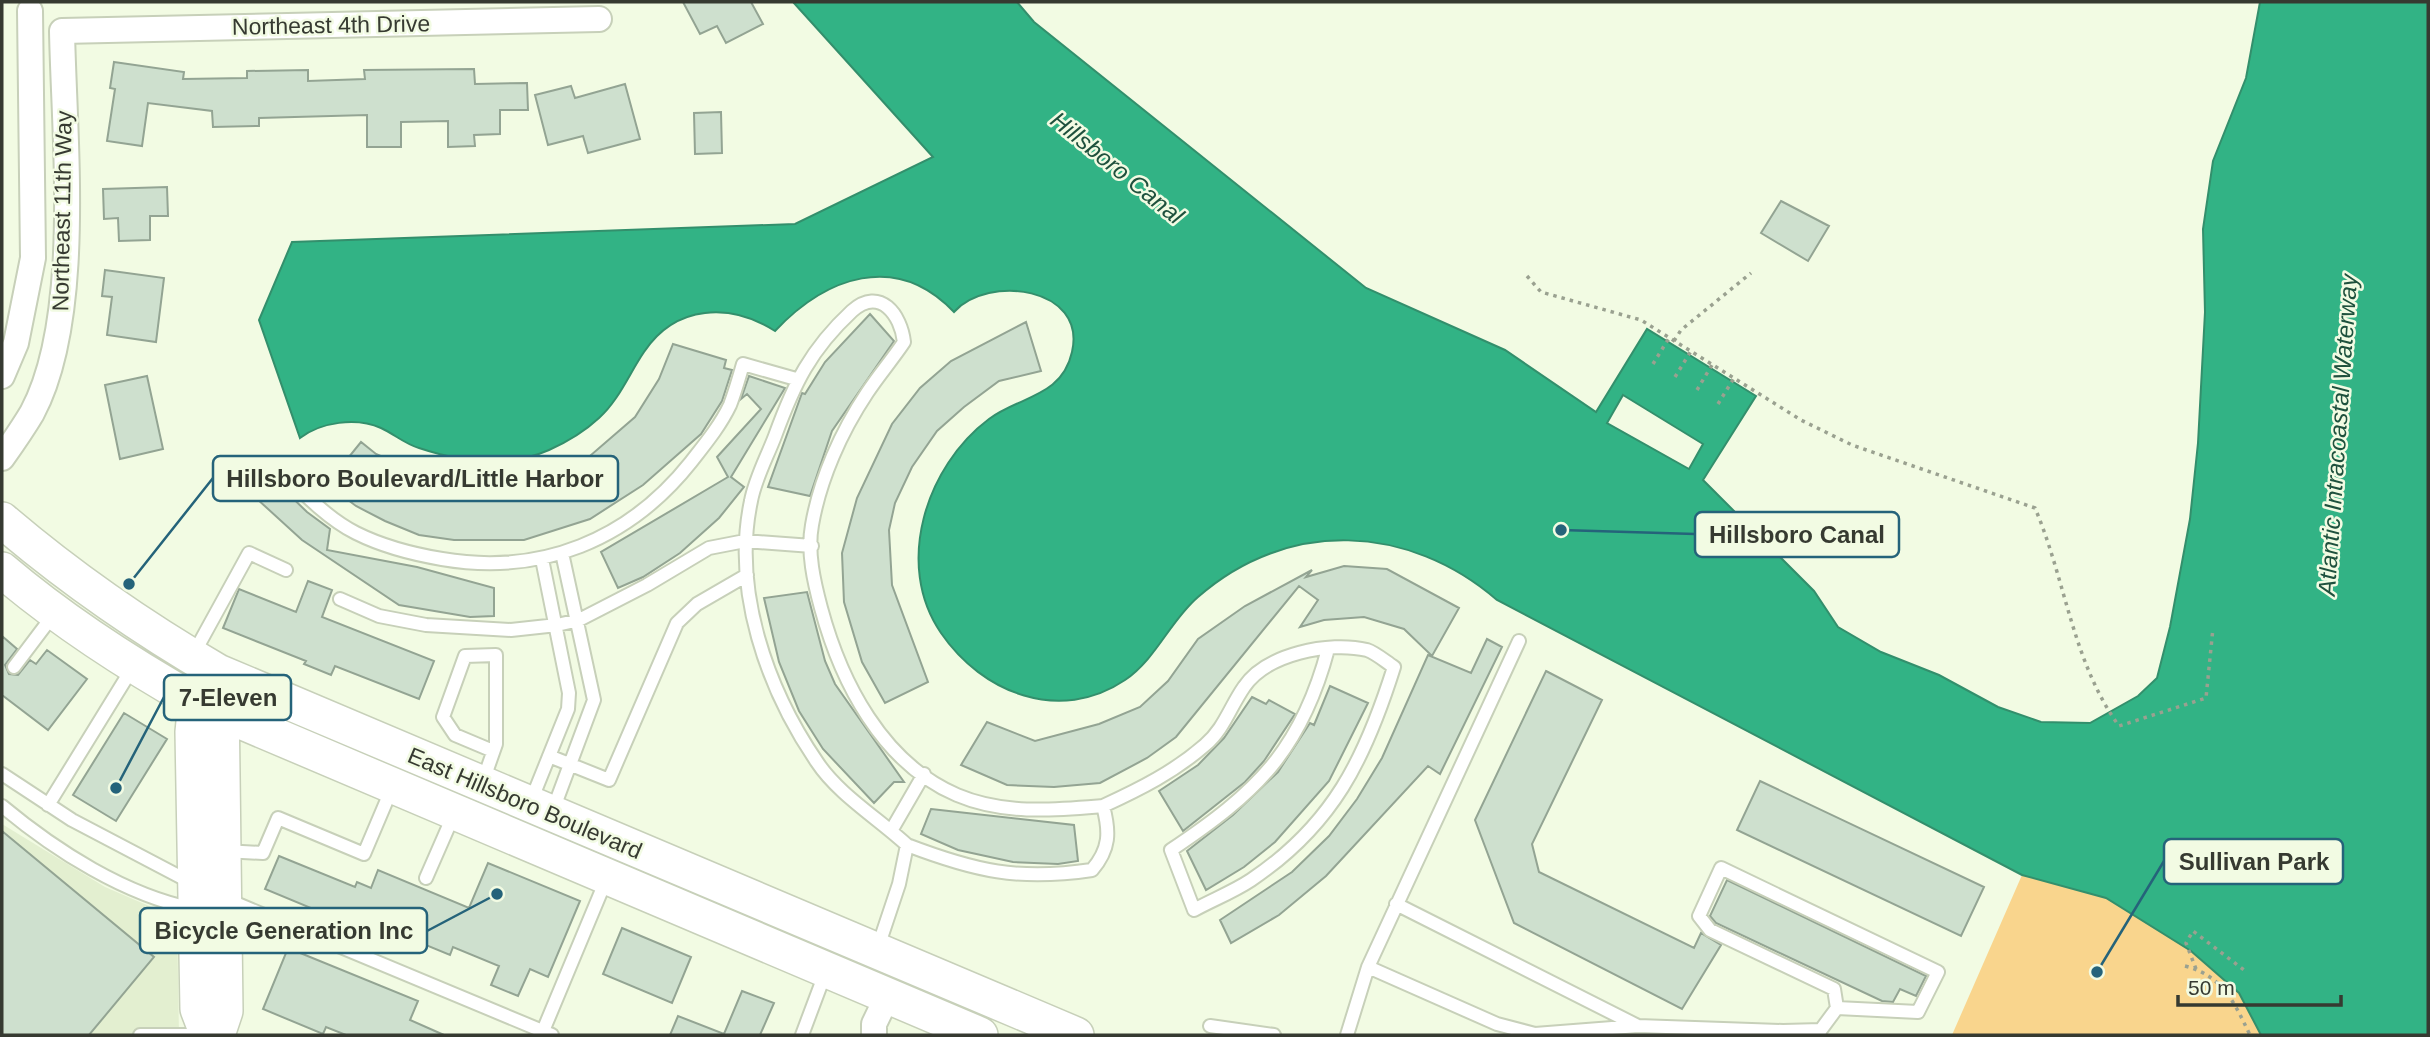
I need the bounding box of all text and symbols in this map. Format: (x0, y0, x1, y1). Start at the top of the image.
street label: Northeast 4th Drive (232, 10, 430, 40)
water label: Hillsboro Canal (1046, 106, 1190, 230)
street label: Northeast 11th Way (47, 110, 77, 312)
water label: Atlantic Intracoastal Waterway (2313, 271, 2362, 599)
callout: Hillsboro Boulevard/Little Harbor (213, 456, 618, 501)
text: Hillsboro Boulevard/Little Harbor (226, 465, 604, 492)
callout: Hillsboro Canal (1695, 512, 1899, 557)
text: Hillsboro Canal (1709, 521, 1885, 548)
callout: 7-Eleven (164, 675, 291, 720)
text: 7-Eleven (179, 684, 277, 711)
street label: East Hillsboro Boulevard (404, 742, 646, 864)
callout: Sullivan Park (2164, 839, 2343, 884)
text: Sullivan Park (2179, 848, 2330, 875)
callout: Bicycle Generation Inc (140, 908, 427, 953)
text: Bicycle Generation Inc (155, 917, 413, 944)
scale bar (2178, 964, 2341, 1008)
text: 50 m (2188, 976, 2235, 999)

